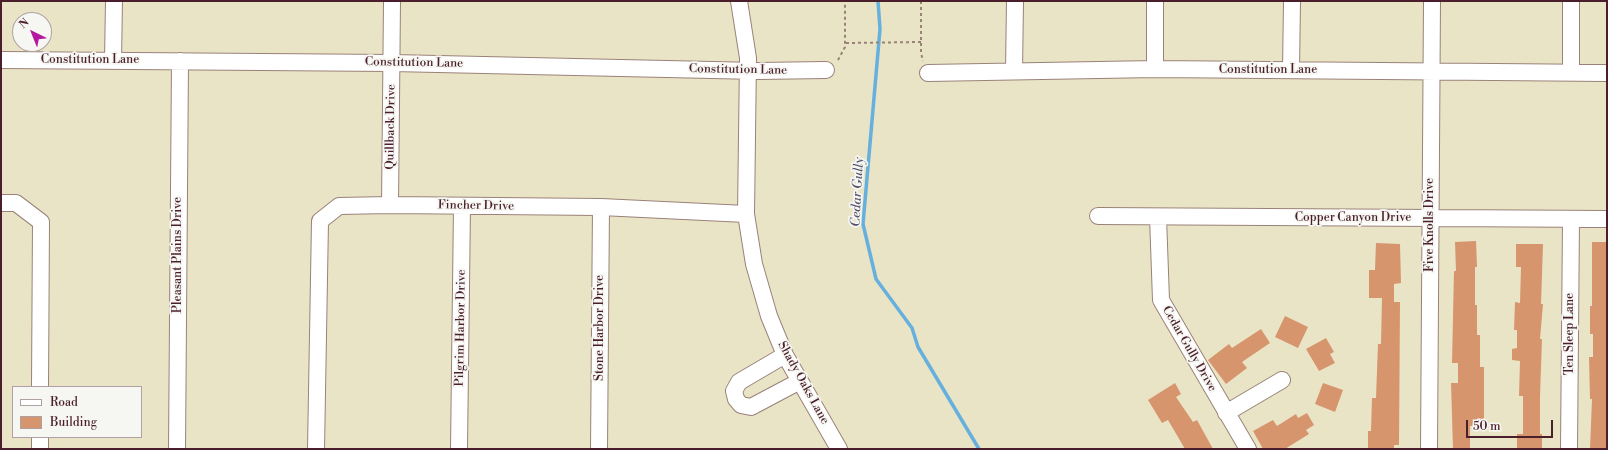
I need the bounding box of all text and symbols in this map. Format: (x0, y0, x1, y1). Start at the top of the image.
north arrow (12, 12, 52, 52)
text: N (17, 16, 32, 32)
street label: Constitution Lane (41, 53, 139, 67)
street label: Constitution Lane (365, 55, 463, 71)
street label: Constitution Lane (689, 62, 787, 78)
street label: Constitution Lane (1219, 63, 1317, 77)
street label: Quillback Drive (383, 84, 399, 170)
water label: Cedar Gully (848, 157, 868, 227)
street label: Five Knolls Drive (1423, 178, 1437, 272)
street label: Pleasant Plains Drive (171, 197, 185, 313)
street label: Fincher Drive (438, 198, 514, 214)
street label: Copper Canyon Drive (1295, 211, 1411, 225)
street label: Pilgrim Harbor Drive (453, 269, 469, 387)
street label: Stone Harbor Drive (593, 275, 607, 381)
street label: Ten Sleep Lane (1563, 293, 1577, 375)
street label: Cedar Gully Drive (1159, 304, 1219, 394)
street label: Shady Oaks Lane (774, 339, 832, 427)
legend (12, 386, 142, 438)
text: Road (50, 395, 78, 410)
scale bar (1468, 412, 1555, 438)
text: Building (50, 415, 97, 430)
text: 50 m (1473, 419, 1501, 434)

